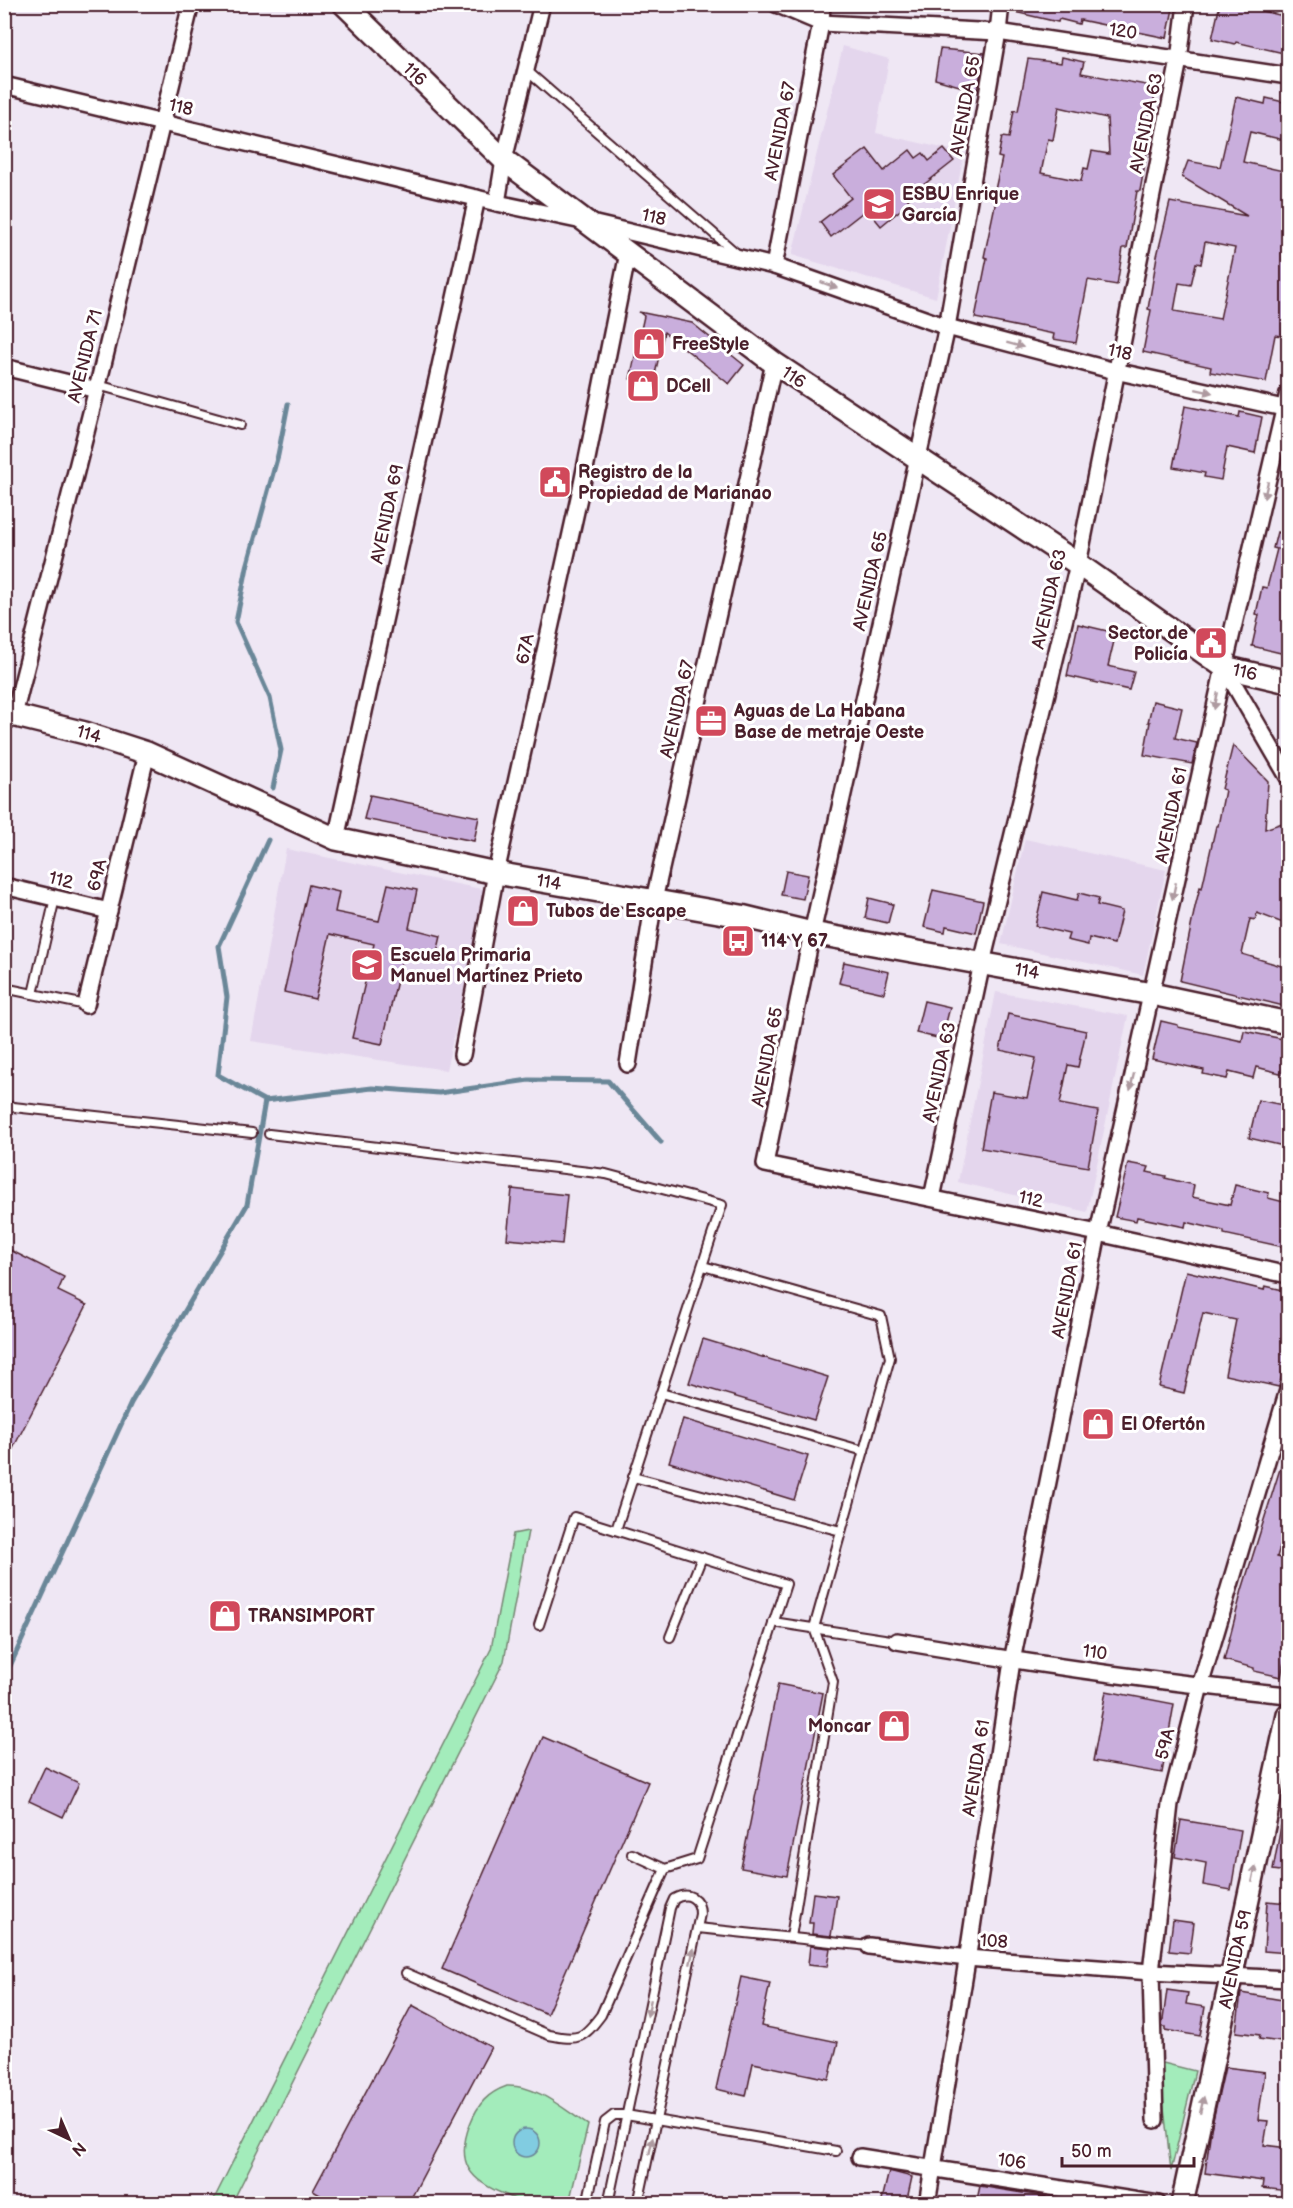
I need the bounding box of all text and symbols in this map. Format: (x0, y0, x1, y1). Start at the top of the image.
street label: 120 (1107, 19, 1138, 44)
street label: AVENIDA 65 (946, 54, 985, 158)
street label: 116 (398, 58, 431, 91)
street label: AVENIDA 63 (1126, 71, 1167, 175)
street label: AVENIDA 67 (761, 80, 800, 182)
street label: 118 (167, 95, 195, 120)
place label: ESBU Enrique García (902, 184, 1019, 226)
school or university icon: ESBU Enrique García (861, 186, 897, 222)
street label: 118 (640, 205, 668, 230)
one-way arrow (820, 281, 838, 291)
street label: AVENIDA 71 (64, 307, 107, 405)
shop icon: FreeStyle (631, 326, 667, 362)
place label: FreeStyle (672, 334, 749, 355)
street label: 118 (1106, 340, 1134, 365)
one-way arrow (1006, 341, 1024, 350)
street label: 116 (778, 362, 810, 393)
shop icon: DCell (625, 368, 661, 404)
place label: DCell (666, 376, 711, 397)
one-way arrow (1195, 387, 1214, 396)
street label: AVENIDA 69 (367, 462, 408, 566)
place label: Registro de la Propiedad de Marianao (578, 462, 772, 504)
public building icon: Registro de la Propiedad de Marianao (537, 464, 573, 500)
one-way arrow (1260, 481, 1270, 500)
street label: AVENIDA 65 (849, 529, 892, 633)
street label: AVENIDA 63 (1028, 547, 1071, 651)
place label: Sector de Policía (1108, 623, 1188, 665)
public building icon: Sector de Policía (1193, 625, 1229, 661)
street label: 67A (512, 632, 539, 666)
street label: AVENIDA 67 (656, 658, 699, 760)
street label: 116 (1230, 659, 1259, 686)
one-way arrow (1211, 692, 1221, 710)
place label: Aguas de La Habana Base de metraje Oeste (733, 701, 924, 743)
office icon: Aguas de La Habana Base de metraje Oeste (693, 703, 729, 739)
street label: 114 (74, 721, 104, 748)
street label: AVENIDA 61 (1151, 765, 1192, 865)
street label: 69A (83, 857, 112, 893)
street label: 112 (46, 867, 76, 894)
street label: 114 (535, 870, 563, 895)
one-way arrow (1169, 882, 1179, 900)
shop icon: Tubos de Escape (505, 893, 541, 929)
place label: Tubos de Escape (546, 901, 686, 922)
bus stop icon: 114 Y 67 (720, 923, 756, 959)
place label: 114 Y 67 (761, 931, 828, 952)
place label: Escuela Primaria Manuel Martínez Prieto (390, 945, 583, 987)
school or university icon: Escuela Primaria Manuel Martínez Prieto (349, 947, 385, 983)
street label: 114 (1013, 959, 1041, 984)
street label: AVENIDA 65 (748, 1005, 787, 1109)
street label: AVENIDA 63 (919, 1020, 960, 1124)
one-way arrow (1127, 1072, 1136, 1091)
street label: 112 (1017, 1187, 1045, 1212)
street label: AVENIDA 61 (1048, 1240, 1087, 1340)
shop icon: El Ofertón (1080, 1406, 1116, 1442)
place label: El Ofertón (1121, 1414, 1205, 1435)
shop icon: TRANSIMPORT (207, 1598, 243, 1634)
place label: TRANSIMPORT (248, 1606, 375, 1627)
street label: 110 (1081, 1640, 1109, 1665)
shop icon: Moncar (876, 1708, 912, 1744)
place label: Moncar (808, 1716, 872, 1737)
street label: AVENIDA 61 (958, 1718, 995, 1818)
street label: 59A (1151, 1726, 1180, 1762)
one-way arrow (1250, 1864, 1259, 1883)
street label: AVENIDA 59 (1215, 1908, 1256, 2011)
street label: 108 (979, 1930, 1009, 1953)
one-way arrow (687, 1946, 697, 1965)
one-way arrow (644, 1999, 653, 2018)
one-way arrow (1198, 2096, 1208, 2114)
north arrow (39, 2109, 99, 2169)
scale bar (1062, 2130, 1194, 2168)
one-way arrow (646, 2137, 656, 2156)
text: N (67, 2138, 89, 2160)
text: 50 m (1071, 2141, 1112, 2162)
street label: 106 (996, 2149, 1028, 2174)

